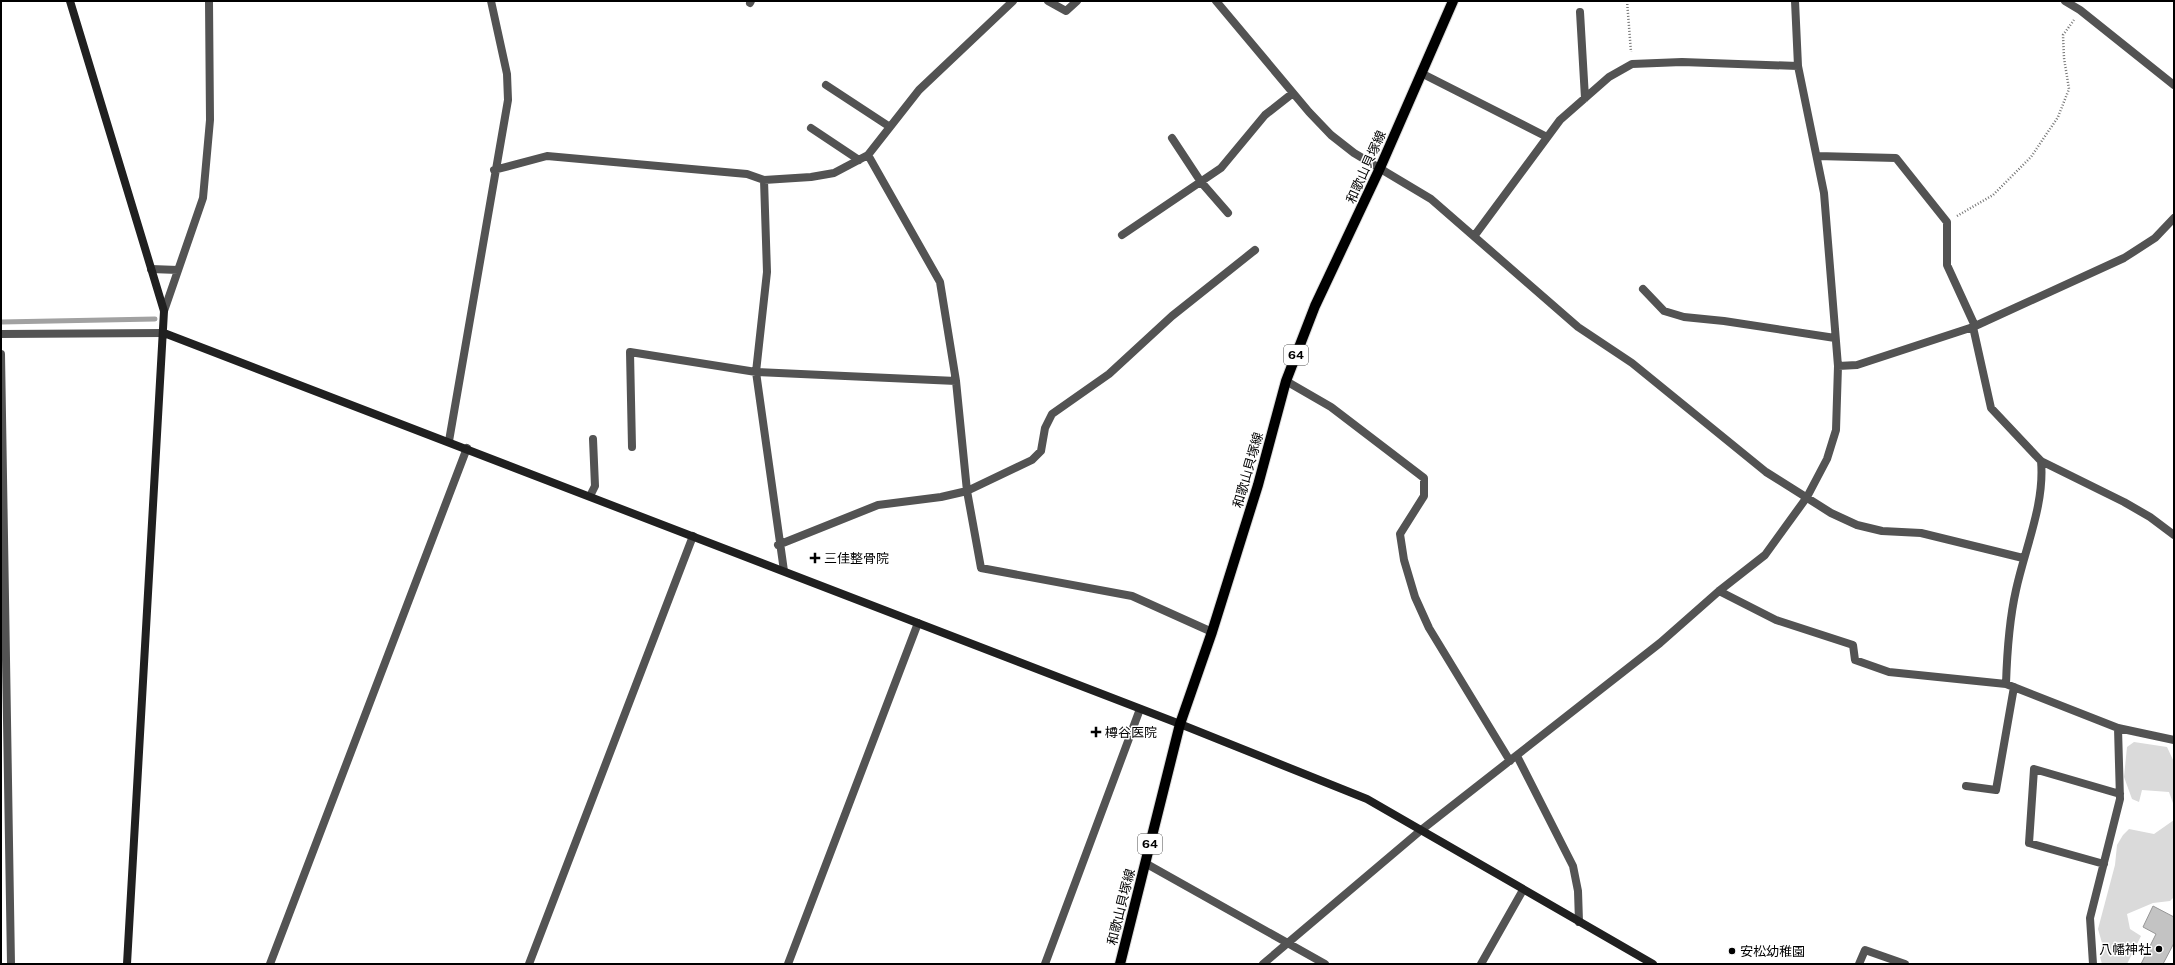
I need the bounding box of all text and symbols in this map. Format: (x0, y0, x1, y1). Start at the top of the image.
street label: 和歌山貝塚線 (1343, 128, 1389, 206)
road number: 64 (1284, 345, 1308, 365)
street label: 和歌山貝塚線 (1230, 430, 1266, 510)
place label: 三佳整骨院 (824, 551, 889, 566)
marker: 三佳整骨院 (809, 552, 821, 564)
place label: 樽谷医院 (1105, 725, 1157, 740)
marker: 樽谷医院 (1090, 726, 1102, 738)
road number: 64 (1138, 834, 1162, 854)
street label: 和歌山貝塚線 (1104, 867, 1138, 947)
place label: 八幡神社 (2099, 942, 2151, 957)
place label: 安松幼稚園 (1740, 944, 1805, 959)
marker: 八幡神社 (2154, 944, 2164, 954)
marker: 安松幼稚園 (1727, 946, 1737, 956)

